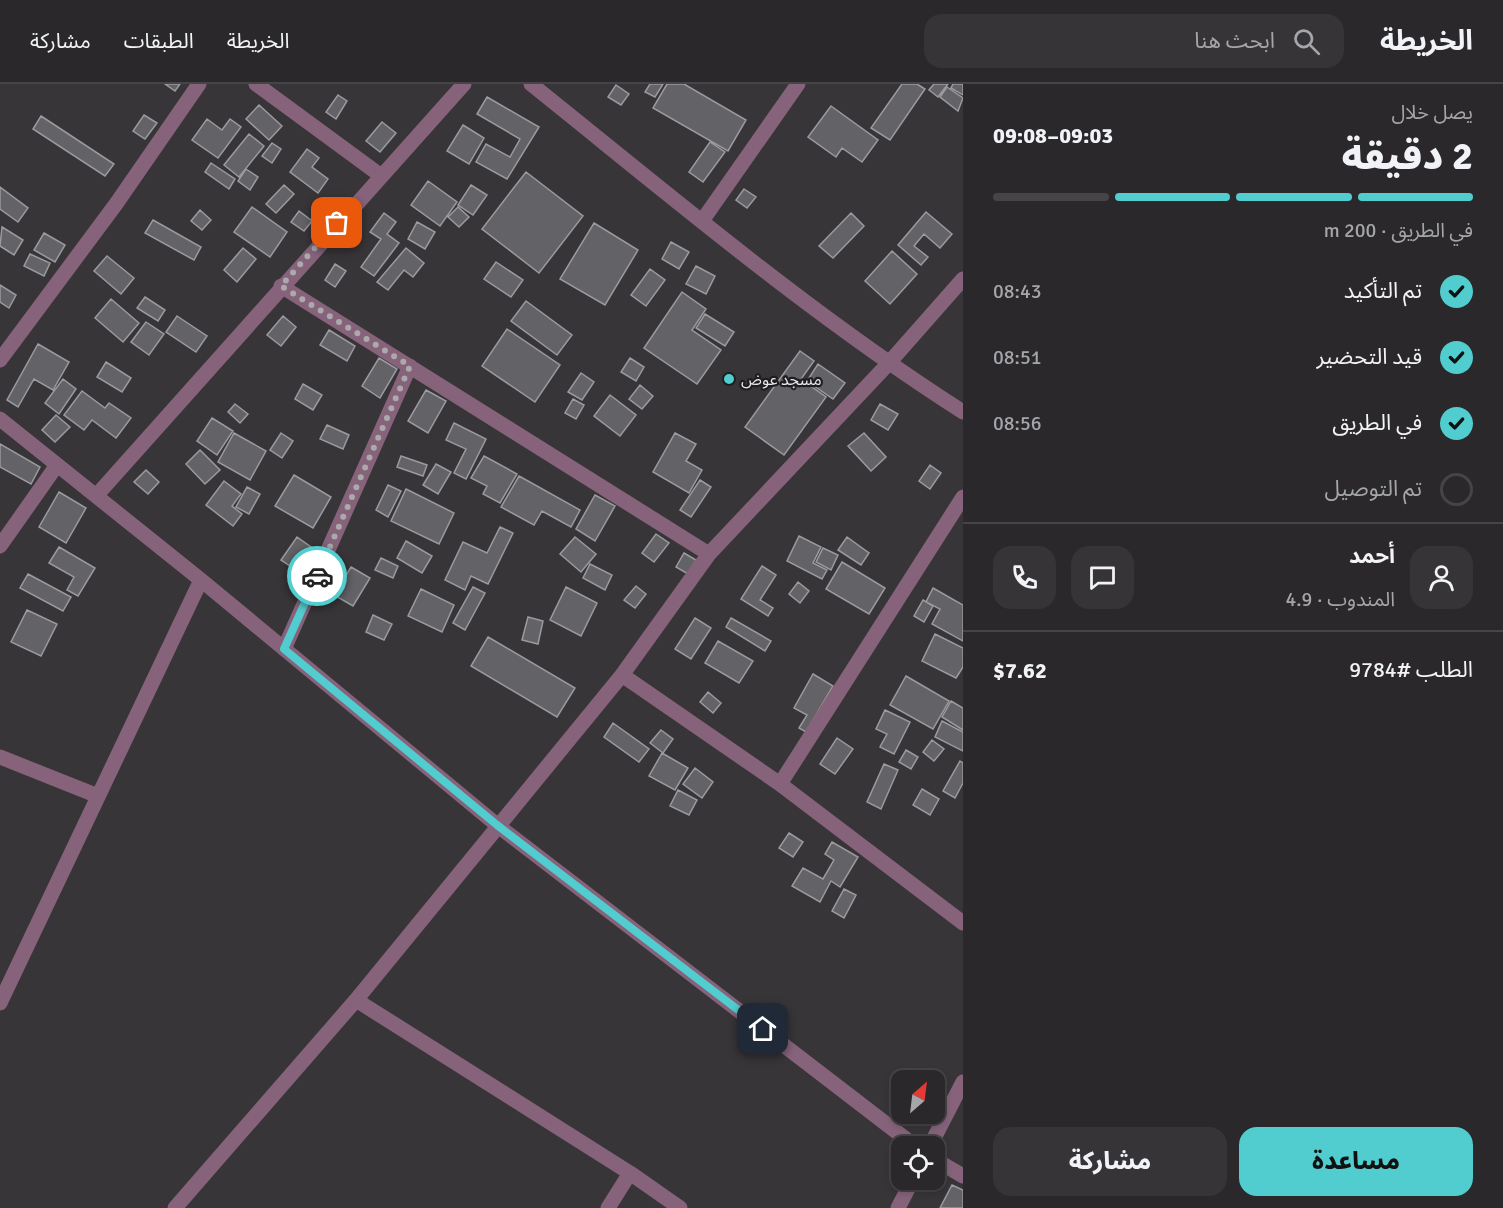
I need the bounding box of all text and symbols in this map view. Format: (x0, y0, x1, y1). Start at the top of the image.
search box (924, 14, 1344, 68)
text: الخريطة (1380, 24, 1473, 58)
icon: search (1290, 25, 1323, 58)
text: ابحث هنا (1194, 27, 1275, 54)
text: مشاركة (30, 28, 91, 54)
text: الطبقات (124, 28, 194, 54)
text: الخريطة (227, 28, 290, 54)
text: يصل خلال (1391, 100, 1473, 125)
text: 09:03–09:08 (993, 122, 1113, 149)
text: 2 دقيقة (1342, 132, 1473, 180)
pin (311, 197, 362, 248)
icon: bag (320, 206, 353, 239)
text: في الطريق · 200 m (1324, 218, 1473, 243)
icon: check (1440, 275, 1473, 308)
text: تم التأكيد (1344, 277, 1422, 304)
text: 08:43 (993, 279, 1042, 304)
icon: check (1440, 341, 1473, 374)
text: قيد التحضير (1316, 343, 1422, 370)
text: 08:51 (993, 345, 1042, 370)
place label: مسجد عوض (741, 370, 822, 390)
marker: مسجد عوض (722, 372, 736, 386)
icon: check (1440, 407, 1473, 440)
text: في الطريق (1332, 409, 1422, 436)
text: 08:56 (993, 411, 1042, 436)
text: تم التوصيل (1325, 475, 1422, 502)
text: أحمد (1349, 542, 1395, 569)
courier (287, 546, 347, 606)
button: phone (993, 546, 1056, 609)
button: chat (1071, 546, 1134, 609)
button: person (1410, 546, 1473, 609)
icon: car (301, 560, 334, 593)
text: المندوب · 4.9 (1285, 587, 1395, 612)
text: الطلب #9784 (1349, 656, 1473, 683)
text: $7.62 (993, 657, 1047, 684)
pin (737, 1003, 788, 1054)
icon: home (746, 1012, 779, 1045)
north arrow (891, 1070, 945, 1124)
map controls (891, 1070, 945, 1190)
button: مشاركة (993, 1127, 1227, 1196)
button: مساعدة (1239, 1127, 1473, 1196)
button: locate (891, 1136, 945, 1190)

